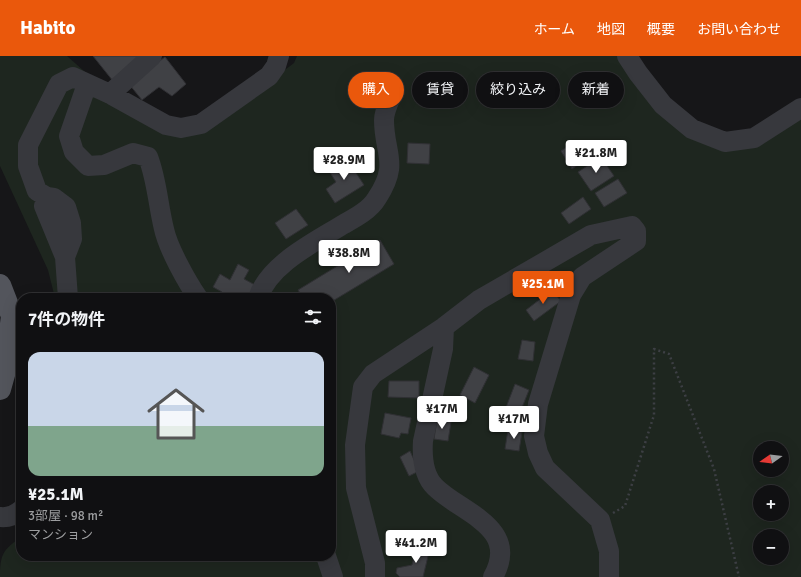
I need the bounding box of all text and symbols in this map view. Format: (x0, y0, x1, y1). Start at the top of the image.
text: Habito (20, 16, 75, 40)
text: ホーム (533, 21, 575, 38)
text: 地図 (597, 21, 625, 38)
text: 概要 (647, 21, 675, 38)
text: お問い合わせ (697, 21, 781, 38)
chip: 購入 (348, 72, 404, 108)
chip: 賃貸 (412, 72, 468, 108)
chip: 絞り込み (476, 72, 560, 108)
chip: 新着 (568, 72, 624, 108)
pin: ¥21.8M (563, 140, 629, 174)
text: ¥21.8M (575, 145, 617, 161)
pin: ¥28.9M (311, 147, 377, 181)
text: ¥28.9M (323, 152, 365, 168)
pin: ¥38.8M (316, 240, 382, 274)
text: ¥38.8M (328, 245, 370, 261)
pin: ¥25.1M (510, 271, 576, 305)
text: ¥25.1M (522, 276, 564, 292)
icon: filters (302, 306, 324, 328)
text: 7件の物件 (28, 309, 105, 330)
icon: home (140, 378, 212, 450)
pin: ¥17M (418, 396, 466, 430)
text: ¥17M (426, 401, 458, 417)
pin: ¥17M (490, 406, 538, 440)
text: ¥17M (498, 411, 530, 427)
north arrow (753, 441, 789, 477)
map controls (753, 441, 789, 565)
text: ¥25.1M (28, 484, 84, 505)
button: + (753, 485, 789, 521)
text: 3部屋 · 98 m² (28, 508, 103, 524)
text: マンション (28, 527, 93, 543)
button: − (753, 529, 789, 565)
pin: ¥41.2M (383, 530, 449, 564)
text: ¥41.2M (395, 535, 437, 551)

